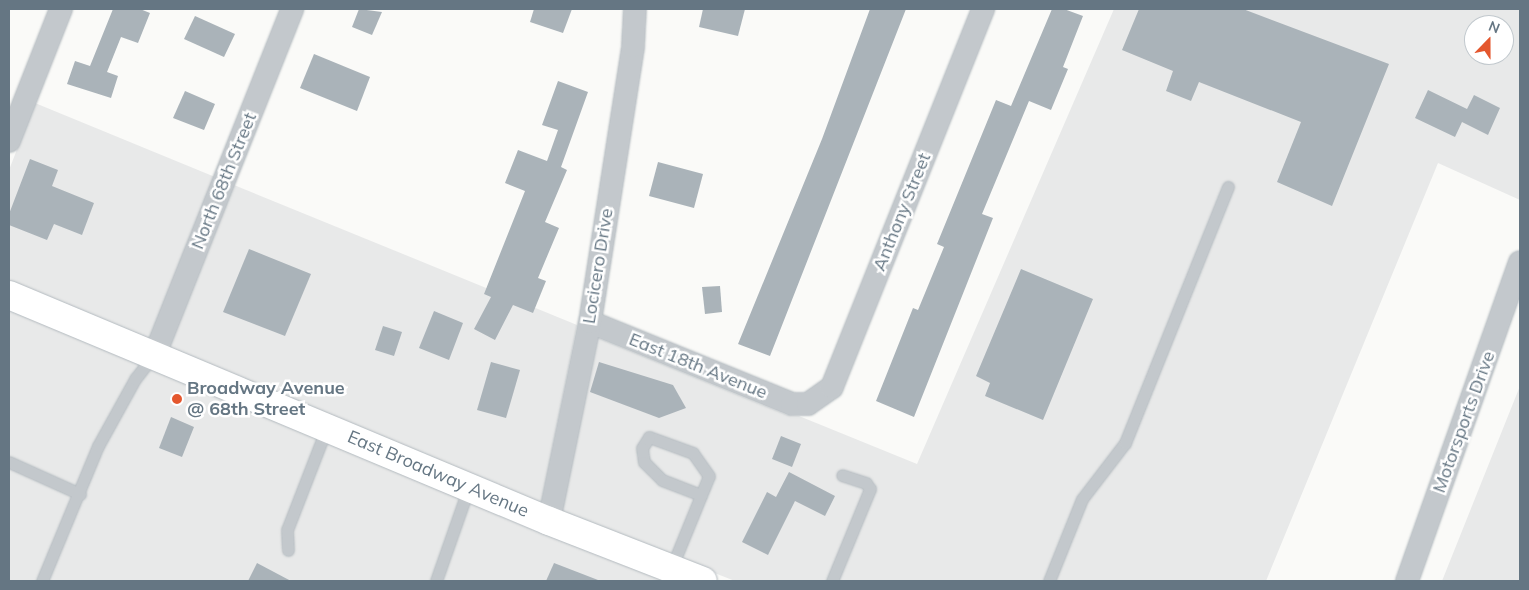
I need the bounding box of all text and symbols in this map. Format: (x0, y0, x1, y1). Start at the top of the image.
north arrow (1464, 15, 1514, 65)
text: N (1486, 17, 1503, 37)
street label: North 68th Street (187, 110, 261, 252)
street label: Anthony Street (868, 150, 936, 274)
street label: Locicero Drive (578, 207, 618, 325)
street label: East 18th Avenue (626, 328, 770, 404)
street label: Motorsports Drive (1428, 348, 1500, 496)
place label: Broadway Avenue @ 68th Street (187, 378, 345, 420)
marker: Broadway Avenue @ 68th Street (171, 393, 183, 405)
street label: East Broadway Avenue (344, 426, 532, 522)

